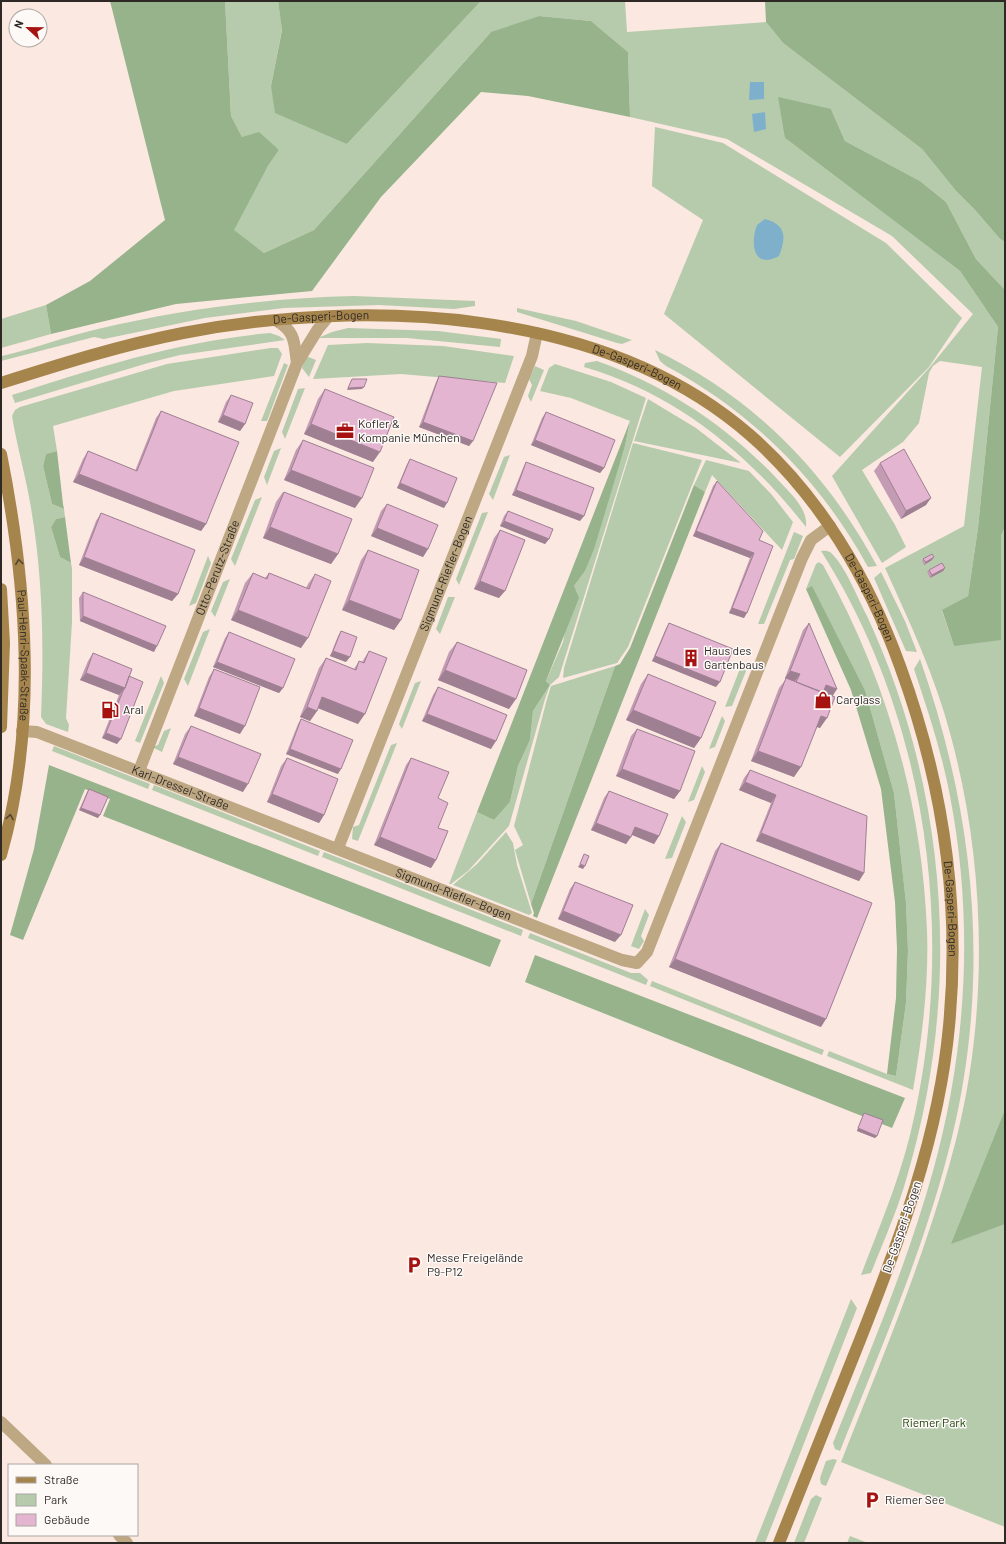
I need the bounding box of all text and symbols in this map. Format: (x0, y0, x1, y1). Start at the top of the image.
north arrow (8, 8, 48, 48)
text: N (11, 18, 26, 30)
street label: De-Gasperi-Bogen (272, 307, 369, 326)
street label: De-Gasperi-Bogen (591, 341, 685, 392)
place label: Kofler & Kompanie München (358, 416, 460, 444)
office icon: Kofler & Kompanie München (335, 421, 355, 441)
street label: Sigmund-Riefler-Bogen (416, 513, 474, 633)
street label: Otto-Perutz-Straße (192, 518, 242, 617)
street label: De-Gasperi-Bogen (843, 551, 898, 643)
one-way arrow (15, 559, 24, 566)
street label: Paul-Henri-Spaak-Straße (15, 589, 33, 722)
place label: Haus des Gartenbaus (704, 643, 764, 671)
building icon: Haus des Gartenbaus (681, 648, 701, 668)
shop icon: Carglass (813, 690, 833, 710)
place label: Carglass (836, 692, 880, 706)
fuel station icon: Aral (100, 700, 120, 720)
place label: Aral (123, 702, 144, 716)
street label: Karl-Dressel-Straße (130, 762, 232, 812)
one-way arrow (5, 814, 14, 820)
street label: De-Gasperi-Bogen (941, 860, 961, 957)
street label: Sigmund-Riefler-Bogen (394, 864, 514, 922)
street label: De-Gasperi-Bogen (879, 1179, 923, 1274)
place label: Messe Freigelände P9-P12 (427, 1250, 524, 1278)
parking icon: Messe Freigelände P9-P12 (404, 1255, 424, 1275)
park label: Riemer Park (902, 1415, 966, 1429)
legend (8, 1464, 138, 1536)
text: Straße (44, 1472, 79, 1486)
parking icon: Riemer See (862, 1490, 882, 1510)
text: Park (44, 1492, 68, 1506)
place label: Riemer See (885, 1492, 945, 1506)
text: Gebäude (44, 1512, 90, 1526)

